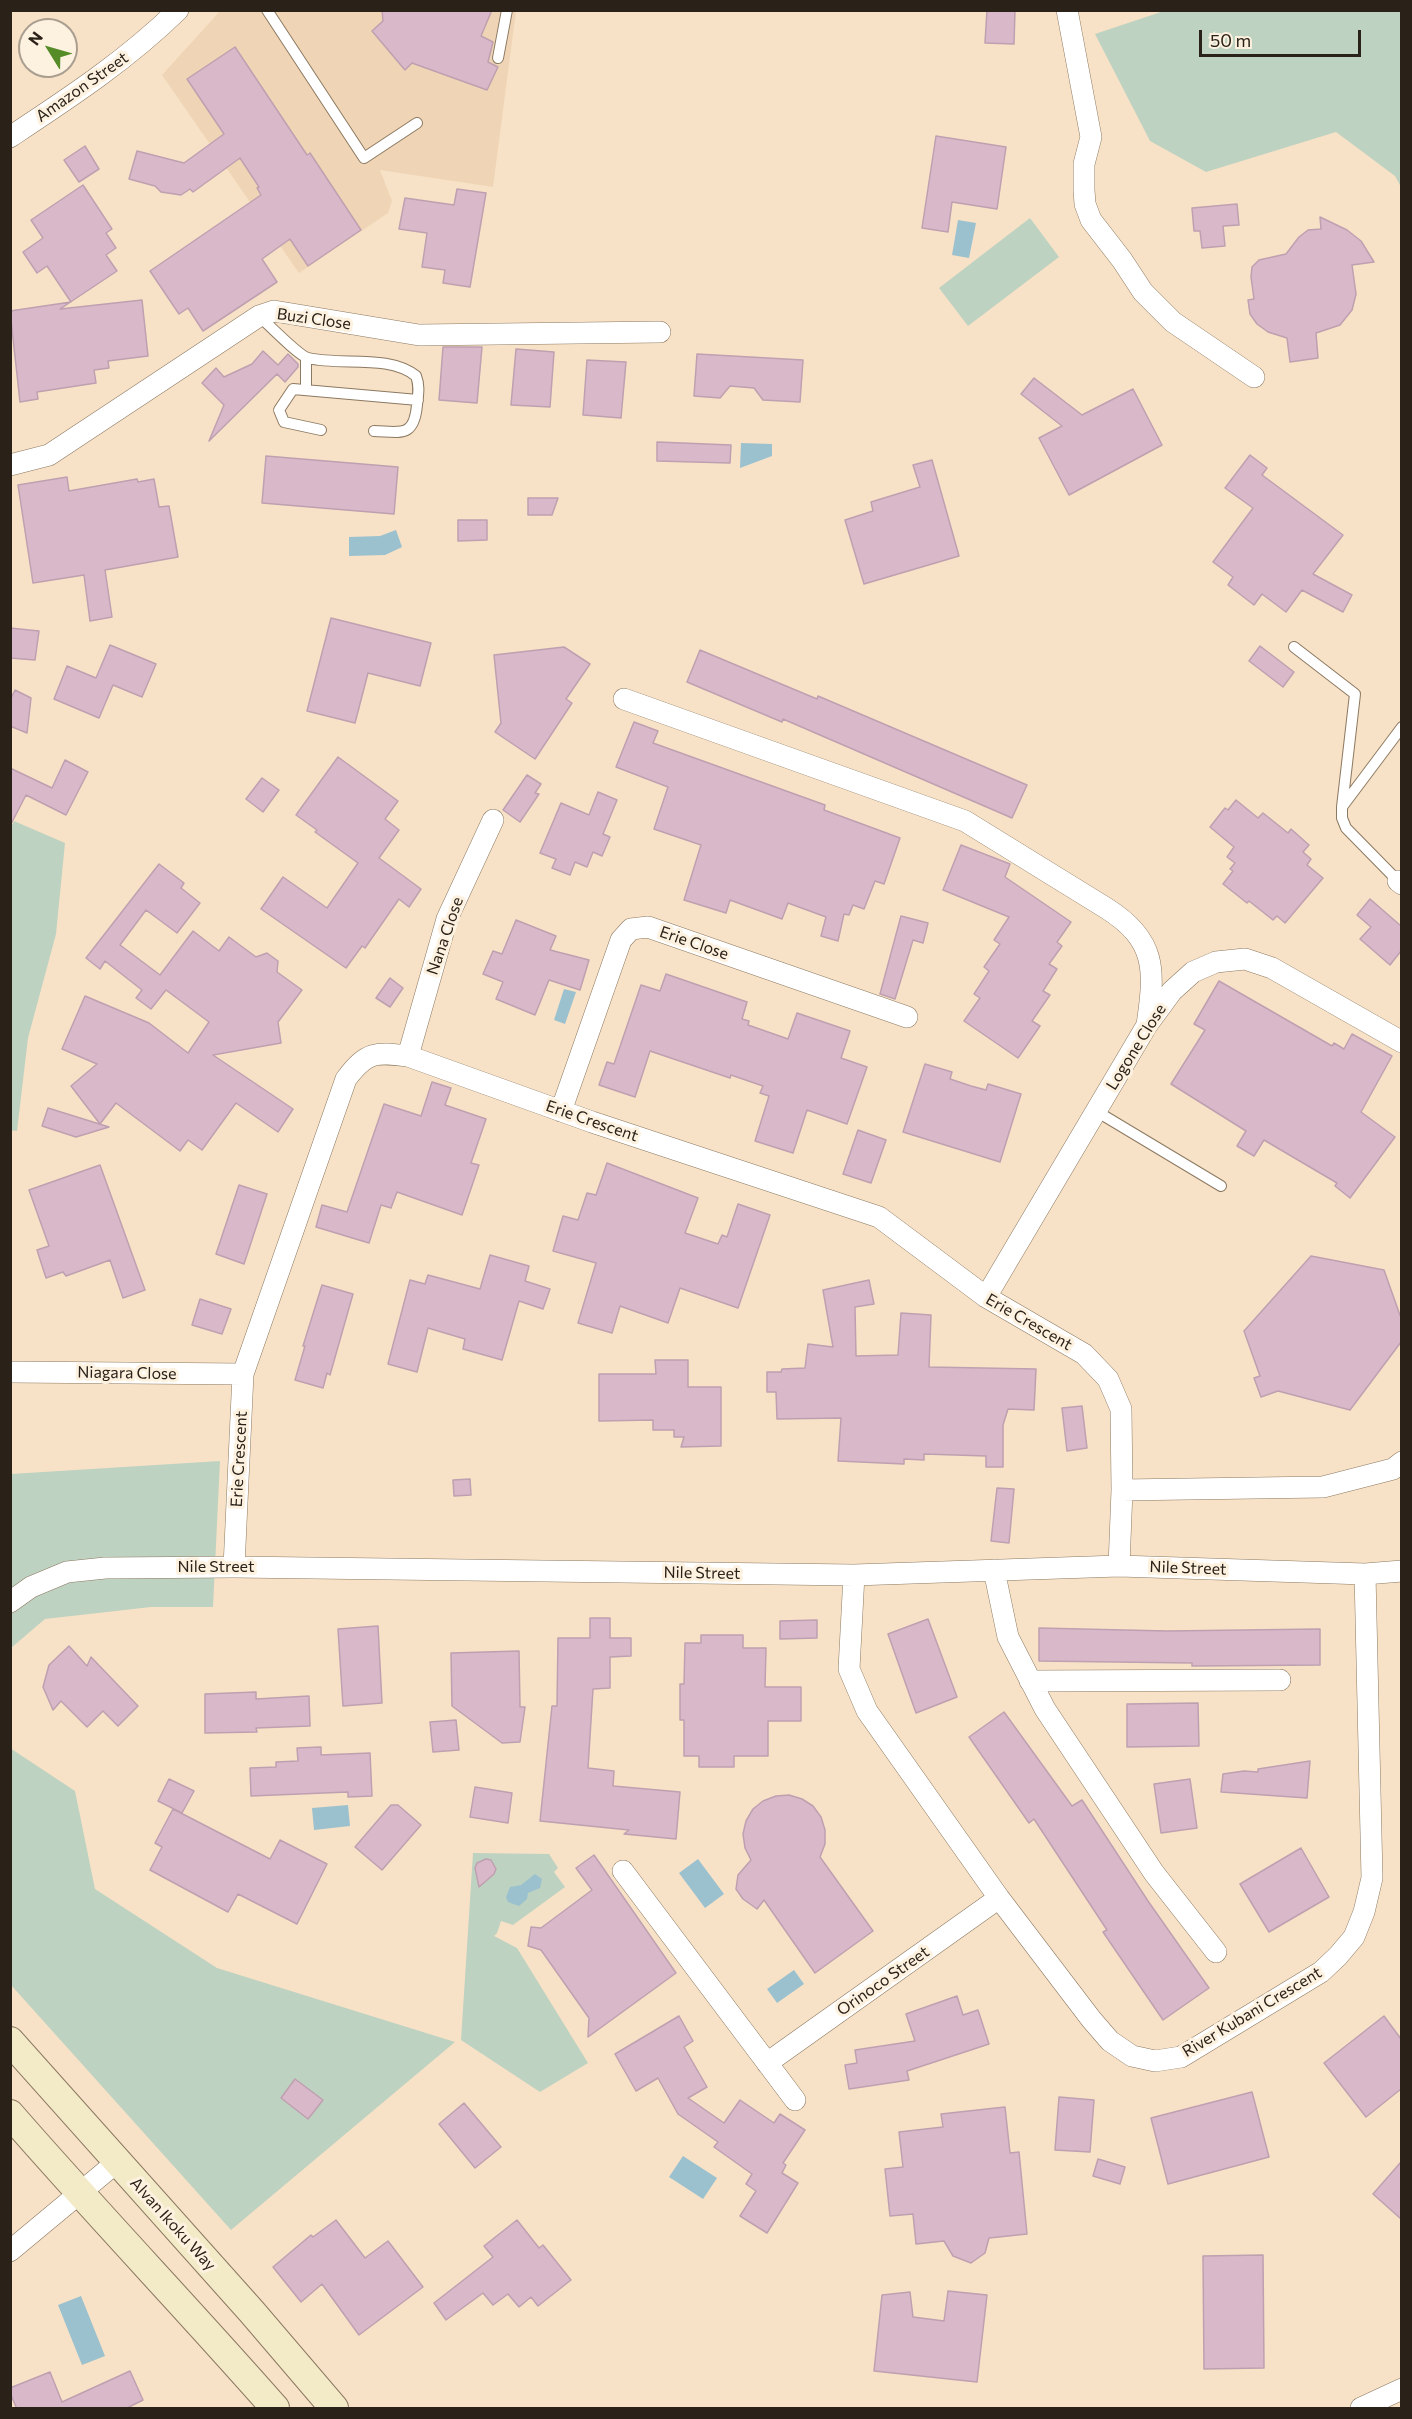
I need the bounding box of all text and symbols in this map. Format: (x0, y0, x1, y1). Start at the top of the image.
north arrow (18, 18, 78, 78)
scale bar (1202, 18, 1364, 56)
text: N (24, 28, 46, 49)
text: 50 m (1210, 29, 1251, 51)
street label: Amazon Street (32, 48, 132, 126)
street label: Buzi Close (276, 304, 352, 334)
street label: Nana Close (423, 894, 467, 978)
street label: Erie Close (657, 922, 731, 964)
street label: Logone Close (1102, 1001, 1170, 1093)
street label: Erie Crescent (543, 1096, 641, 1146)
street label: Erie Crescent (982, 1290, 1076, 1354)
street label: Niagara Close (77, 1363, 177, 1383)
street label: Erie Crescent (227, 1410, 251, 1508)
street label: Nile Street (178, 1557, 254, 1577)
street label: Nile Street (1149, 1557, 1227, 1579)
street label: Nile Street (663, 1563, 741, 1583)
street label: Orinoco Street (833, 1942, 933, 2020)
street label: River Kubani Crescent (1179, 1963, 1325, 2061)
street label: Alvan Ikoku Way (126, 2173, 220, 2275)

